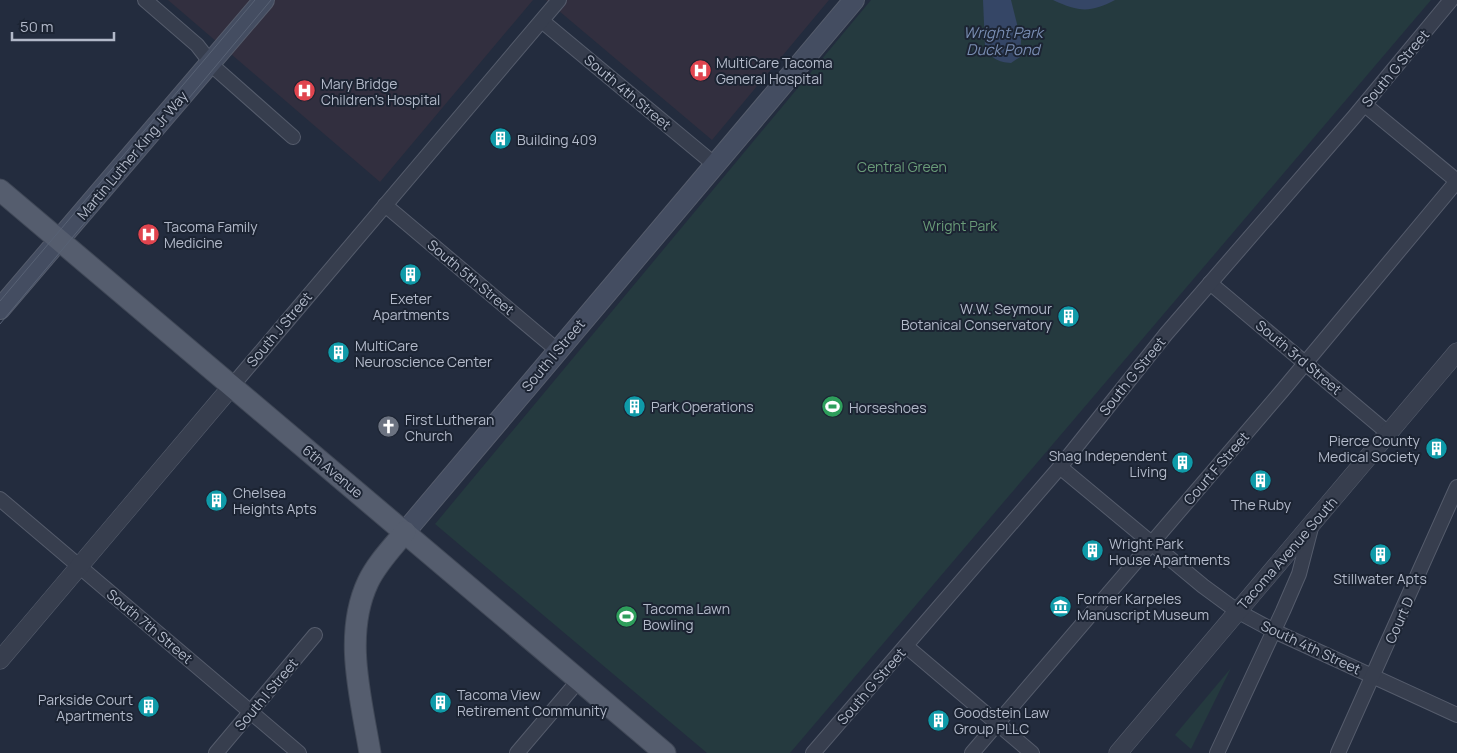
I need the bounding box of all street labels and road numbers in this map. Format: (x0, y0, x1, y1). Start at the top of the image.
street label: South G Street (1357, 25, 1433, 111)
street label: South 4th Street (581, 50, 676, 134)
street label: Martin Luther King Jr Way (72, 86, 192, 223)
street label: South 5th Street (424, 235, 519, 319)
street label: South J Street (242, 287, 316, 370)
street label: South I Street (517, 314, 589, 395)
street label: South 3rd Street (1252, 315, 1346, 399)
street label: South G Street (1094, 333, 1170, 419)
street label: Court F Street (1179, 427, 1253, 509)
street label: 6th Avenue (299, 440, 367, 502)
street label: Tacoma Avenue South (1233, 493, 1341, 613)
street label: South 7th Street (103, 584, 197, 668)
street label: Court D (1380, 594, 1418, 646)
street label: South 4th Street (1258, 616, 1364, 679)
street label: South G Street (832, 643, 910, 728)
street label: South I Street (230, 653, 302, 734)

